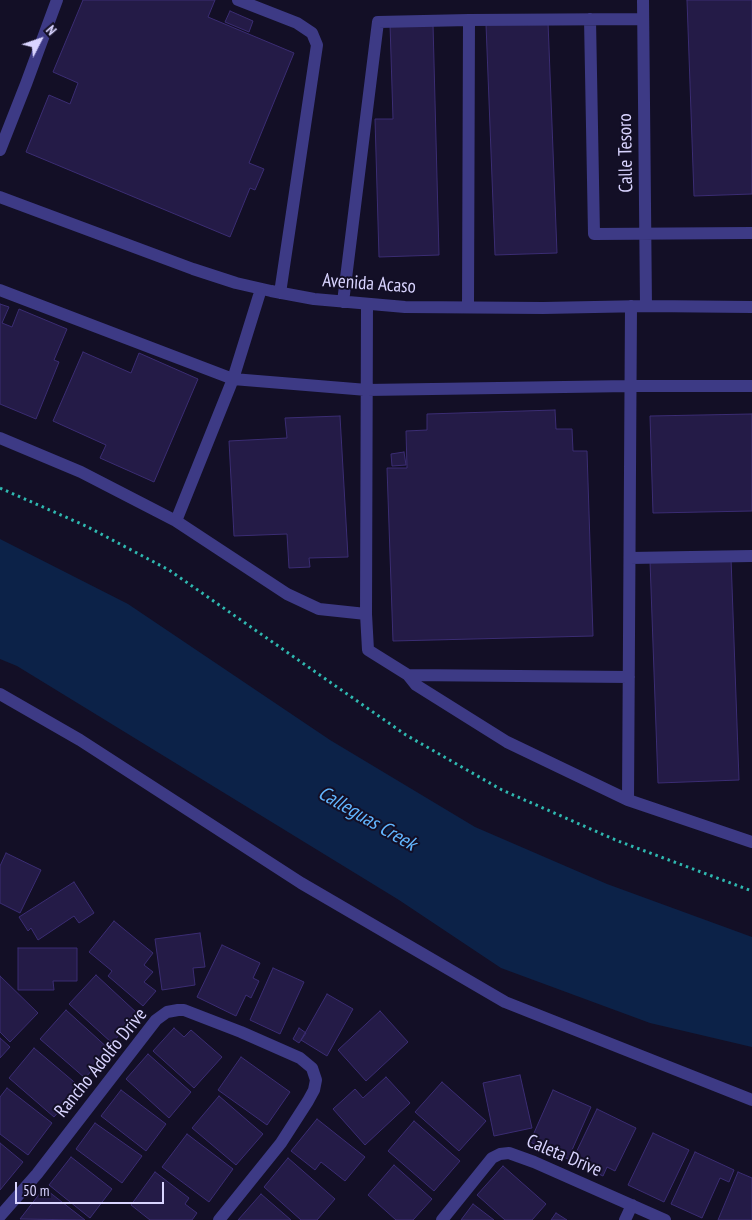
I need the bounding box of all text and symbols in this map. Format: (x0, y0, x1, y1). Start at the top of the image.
north arrow (15, 15, 65, 65)
text: N (42, 21, 61, 39)
street label: Calle Tesoro (614, 113, 638, 193)
street label: Avenida Acaso (321, 269, 417, 299)
water label: Calleguas Creek (314, 781, 420, 857)
street label: Rancho Adolfo Drive (50, 1004, 152, 1122)
street label: Caleta Drive (523, 1130, 605, 1182)
scale bar (18, 1172, 166, 1204)
text: 50 m (23, 1181, 49, 1200)

